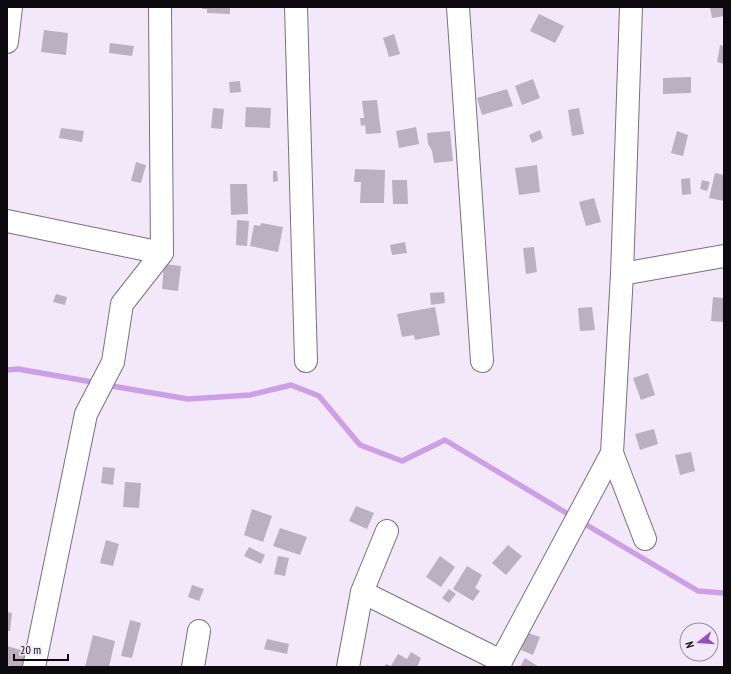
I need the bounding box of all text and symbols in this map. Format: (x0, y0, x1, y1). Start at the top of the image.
north arrow (679, 622, 719, 662)
scale bar (14, 636, 68, 662)
text: N (682, 640, 697, 650)
text: 20 m (20, 642, 41, 657)

